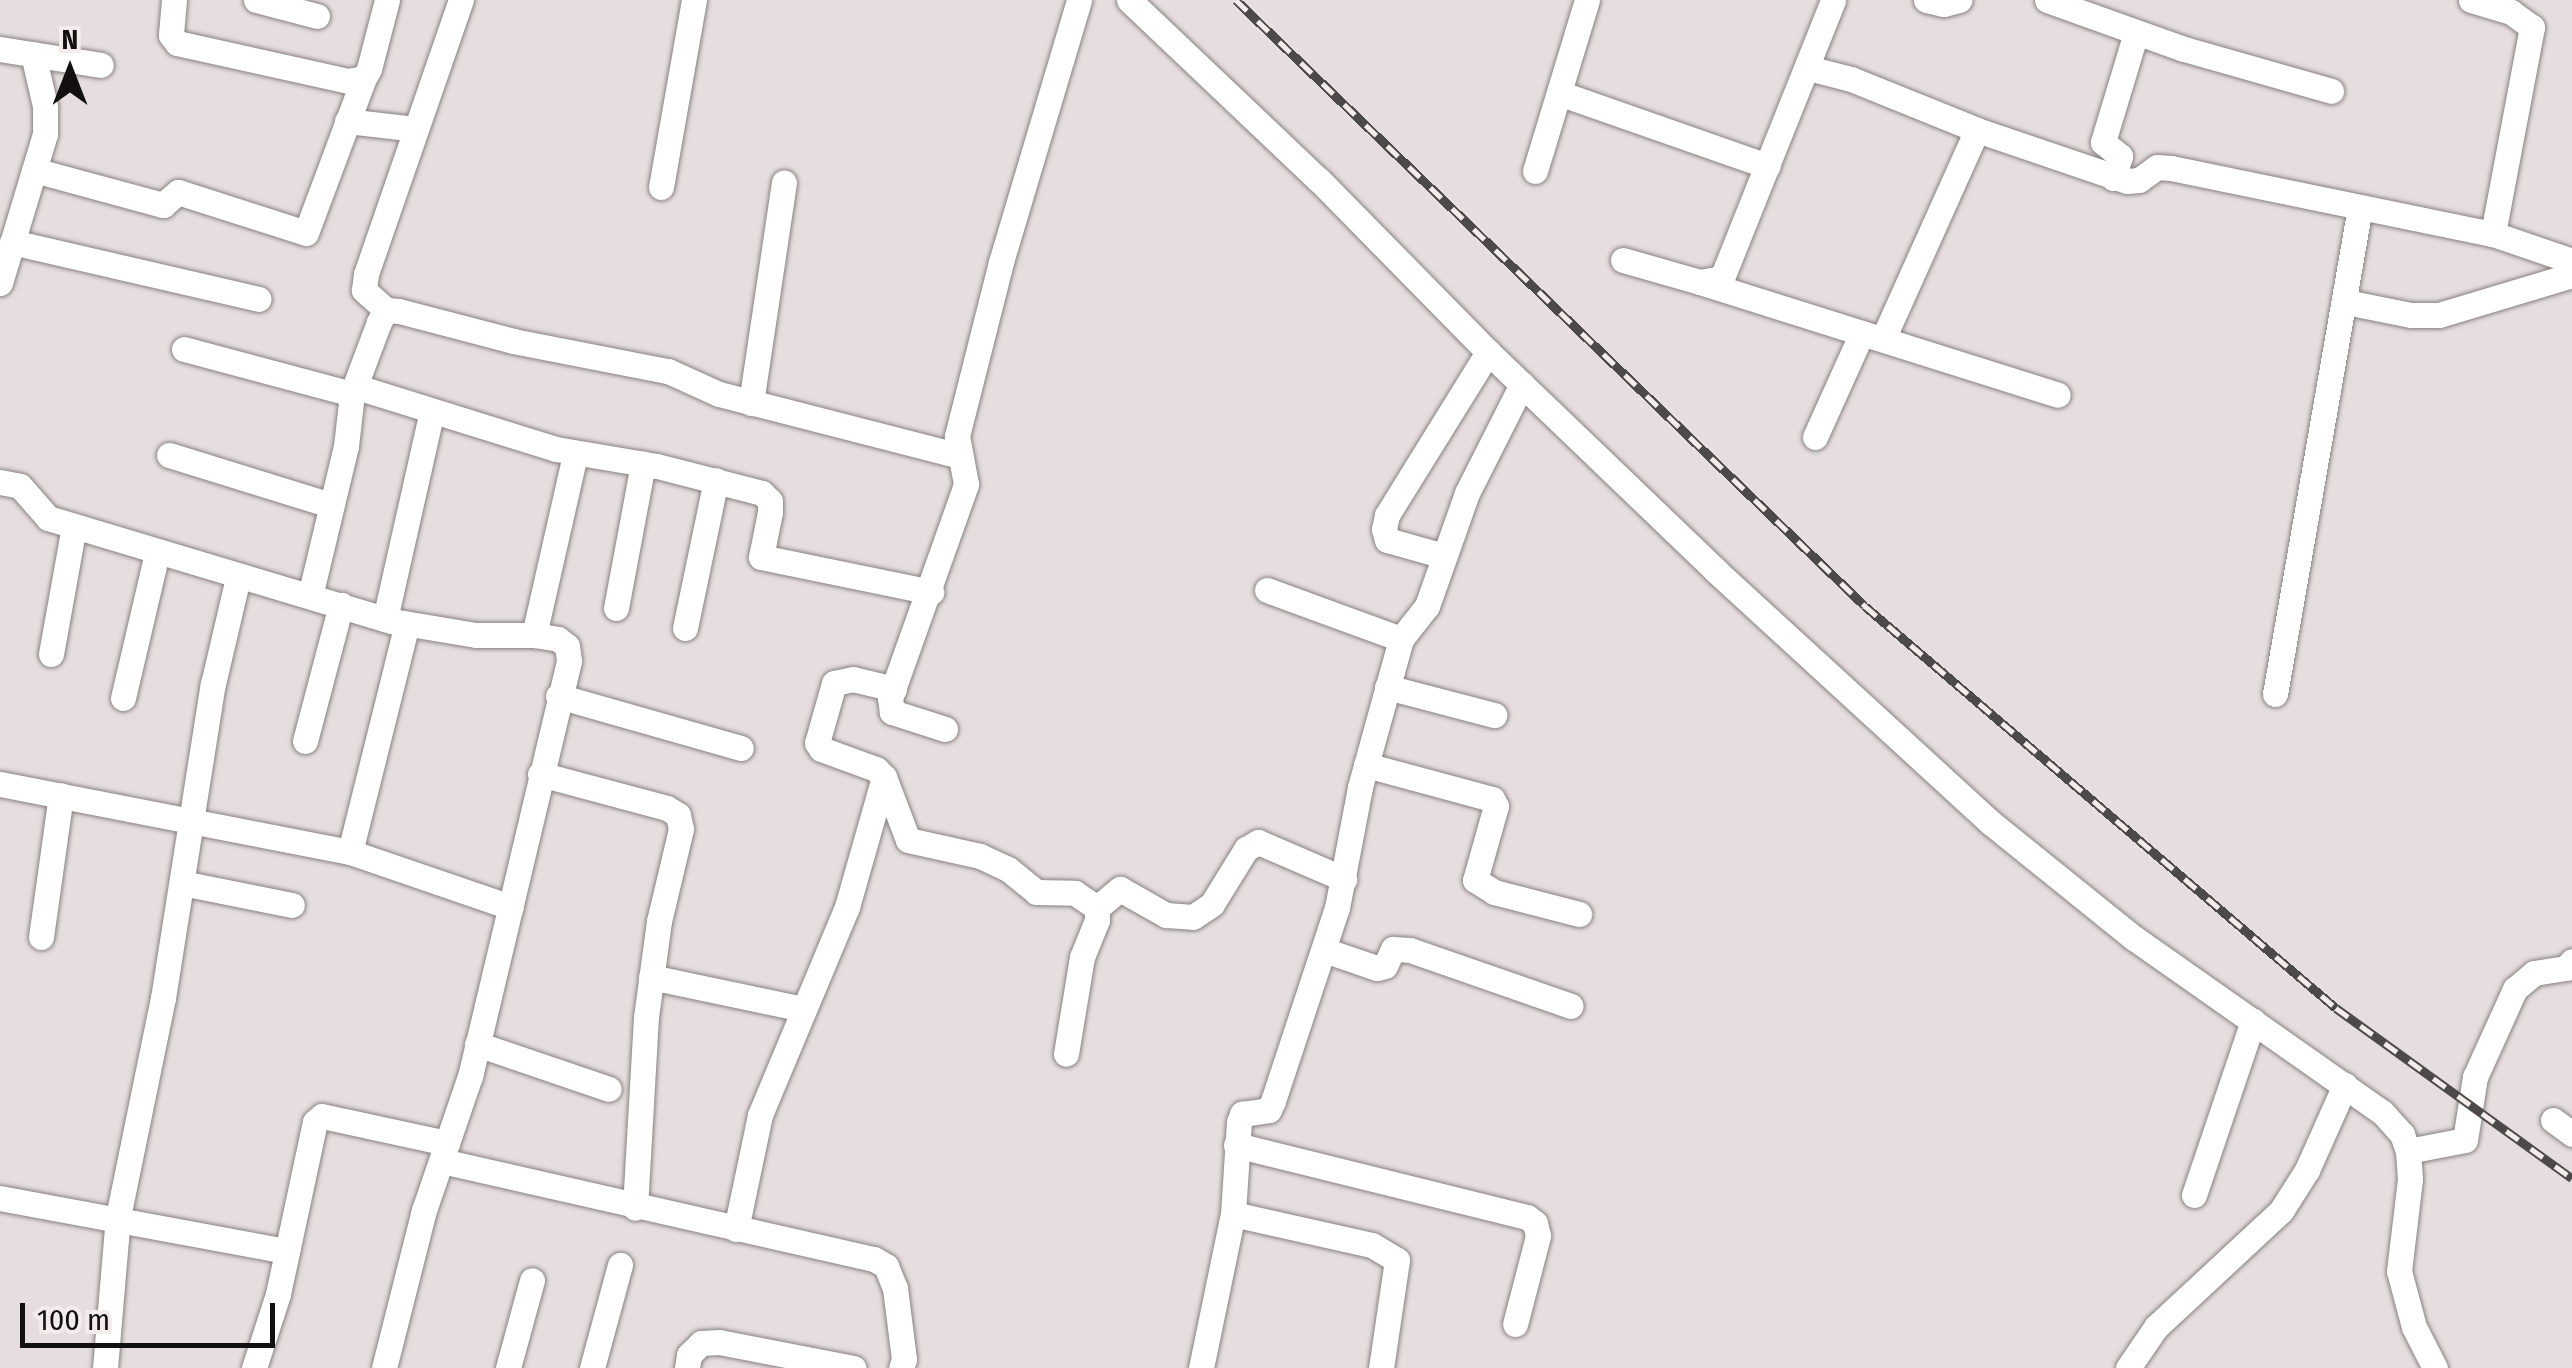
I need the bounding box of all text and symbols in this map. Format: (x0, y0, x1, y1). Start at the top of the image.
north arrow (20, 20, 120, 120)
text: N (62, 23, 78, 56)
scale bar (25, 1283, 280, 1345)
text: 100 m (37, 1302, 110, 1338)

